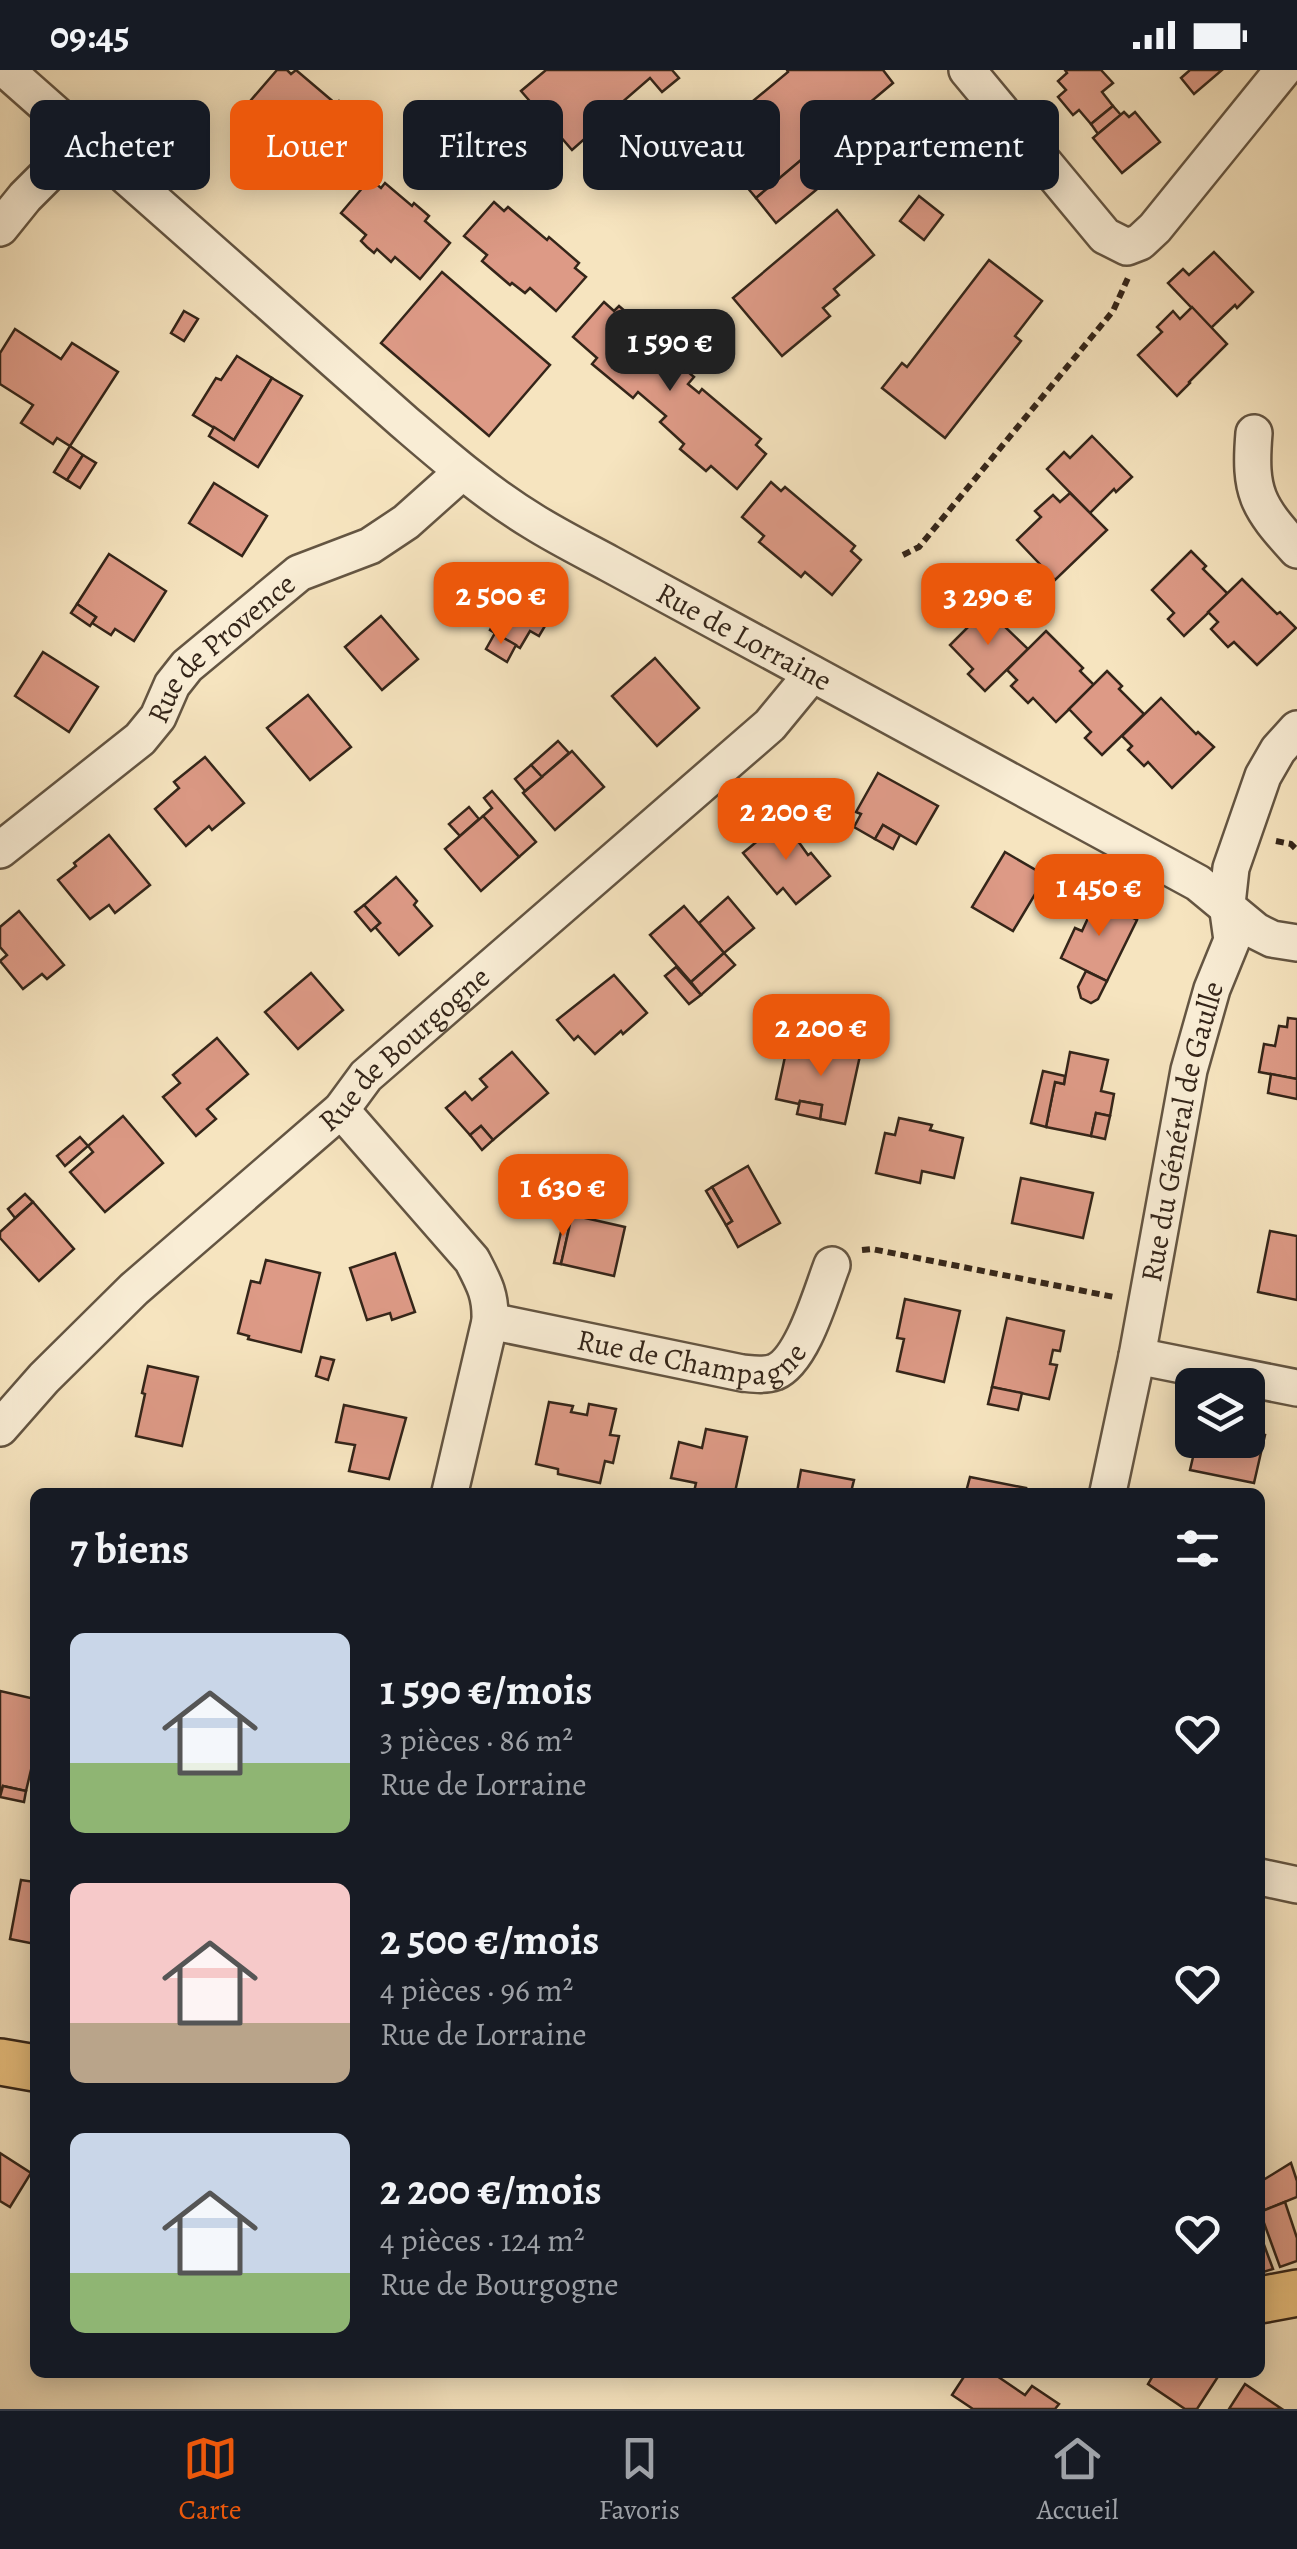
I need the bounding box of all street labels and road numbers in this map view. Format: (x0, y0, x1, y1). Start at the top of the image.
street label: Rue de Provence (138, 564, 304, 729)
street label: Rue de Lorraine (649, 573, 839, 701)
street label: Rue de Bourgogne (310, 957, 498, 1141)
street label: Rue du Général de Gaulle (1131, 975, 1233, 1285)
street label: Rue de Champagne (574, 1319, 816, 1394)

